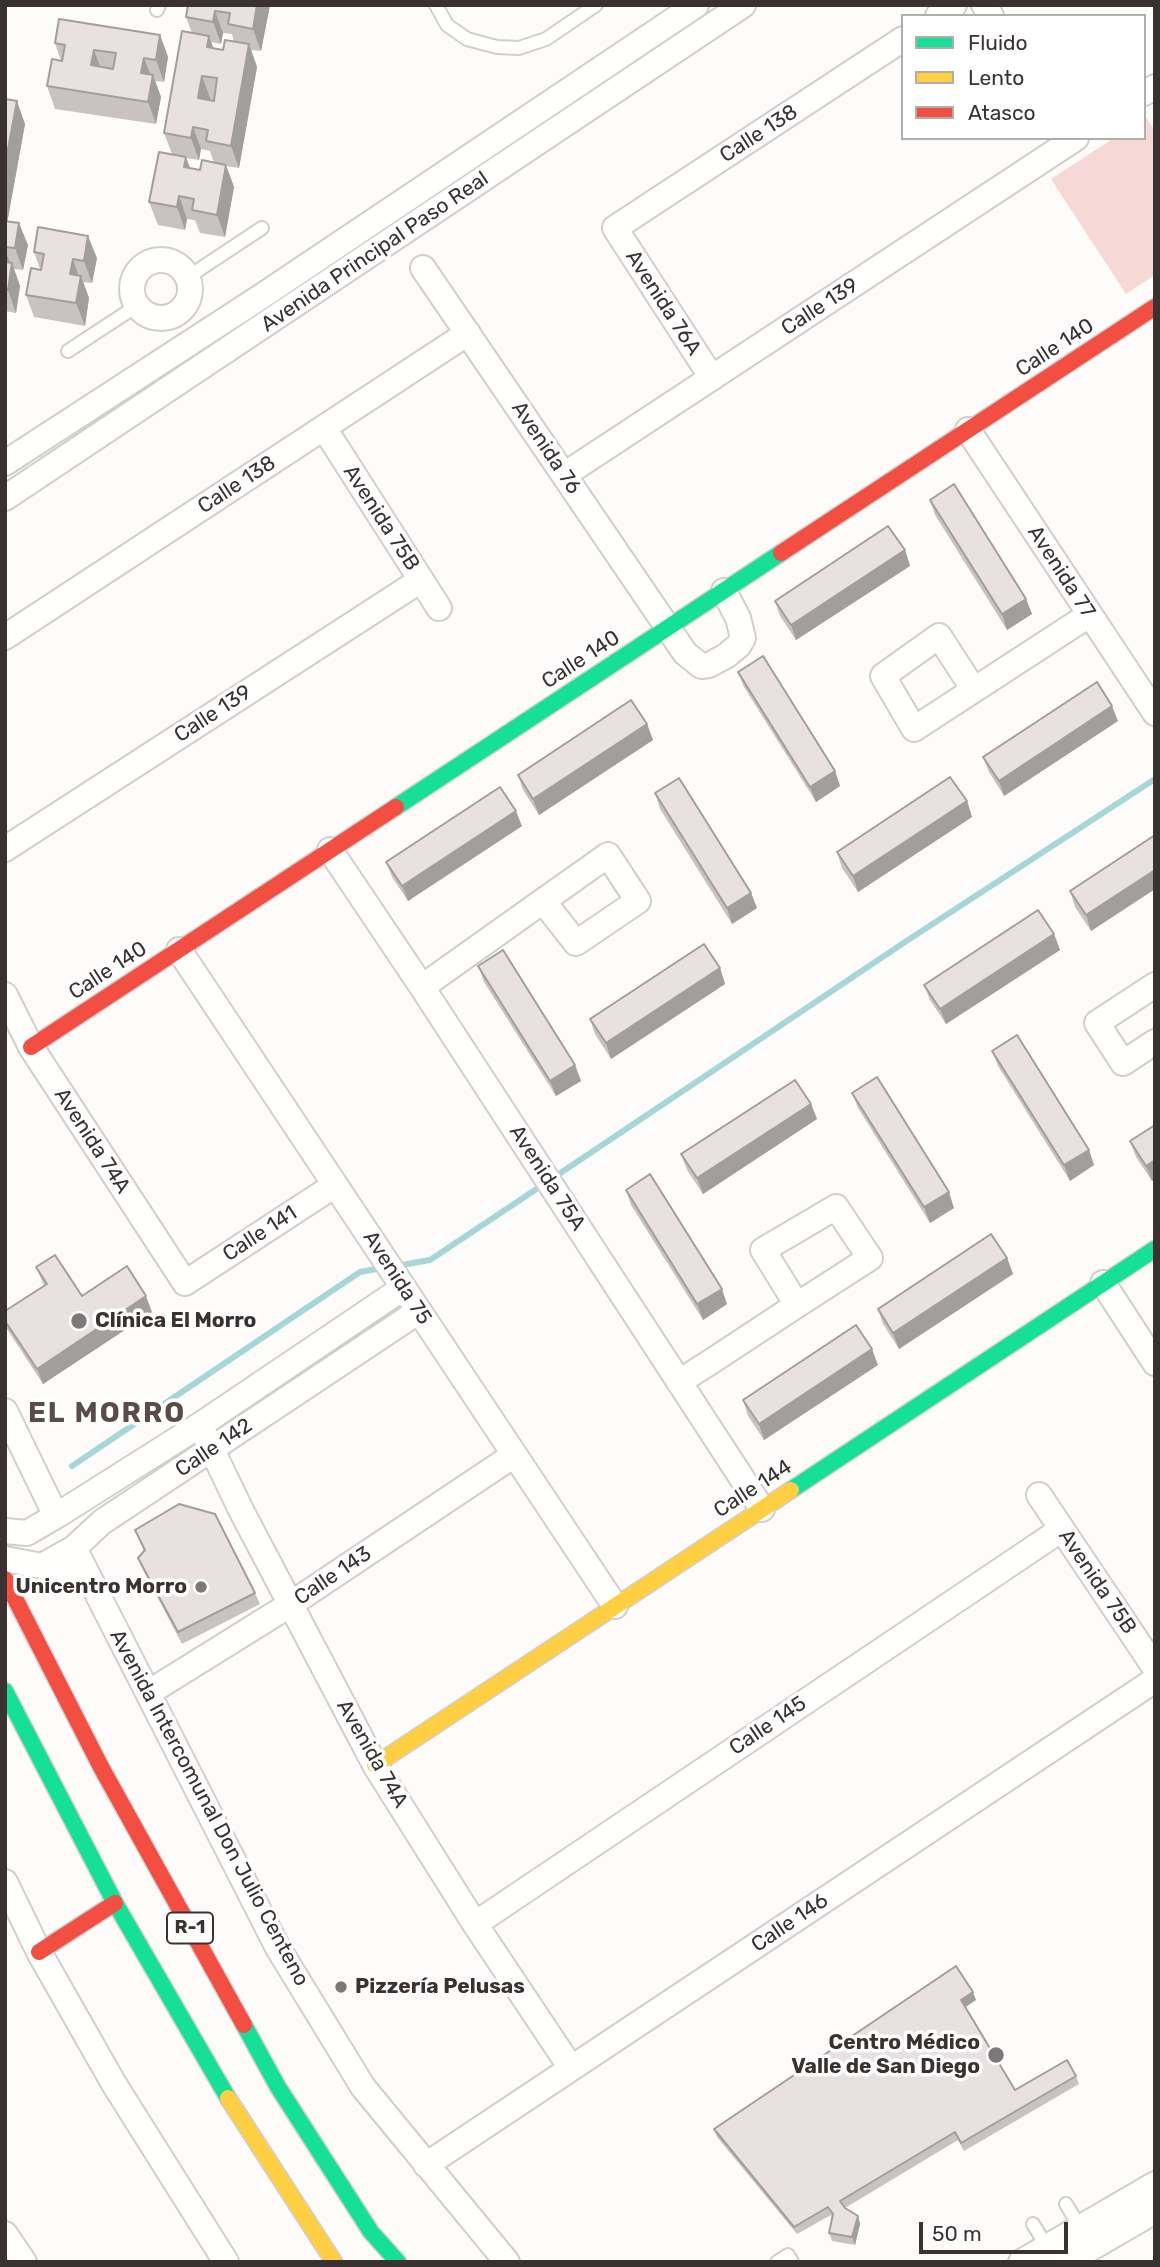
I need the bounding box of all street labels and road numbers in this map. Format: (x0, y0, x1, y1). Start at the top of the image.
street label: Calle 138 (715, 100, 803, 168)
street label: Avenida Principal Paso Real (257, 166, 493, 338)
street label: Avenida 76A (620, 246, 706, 360)
street label: Calle 139 (777, 273, 863, 341)
street label: Calle 140 (1011, 313, 1099, 383)
street label: Avenida 76 (506, 397, 586, 499)
street label: Calle 138 (193, 451, 281, 519)
street label: Avenida 75B (338, 461, 424, 575)
street label: Avenida 77 (1022, 521, 1100, 623)
street label: Calle 140 (537, 625, 625, 695)
street label: Calle 139 (170, 680, 256, 748)
street label: Calle 140 (64, 936, 152, 1006)
street label: Avenida 74A (49, 1084, 135, 1198)
street label: Avenida 75A (504, 1120, 590, 1236)
street label: Calle 141 (218, 1201, 302, 1267)
street label: Avenida 75 (357, 1226, 437, 1330)
street label: Calle 142 (171, 1413, 257, 1483)
street label: Calle 144 (709, 1455, 797, 1523)
street label: Avenida 75B (1053, 1525, 1141, 1639)
street label: Calle 143 (290, 1541, 376, 1611)
street label: Avenida Intercomunal Don Julio Centeno (104, 1626, 314, 1990)
street label: Calle 145 (725, 1691, 811, 1761)
street label: Avenida 74A (331, 1695, 413, 1813)
street label: Calle 146 (747, 1888, 833, 1958)
road number: R-1 (167, 1912, 213, 1944)

